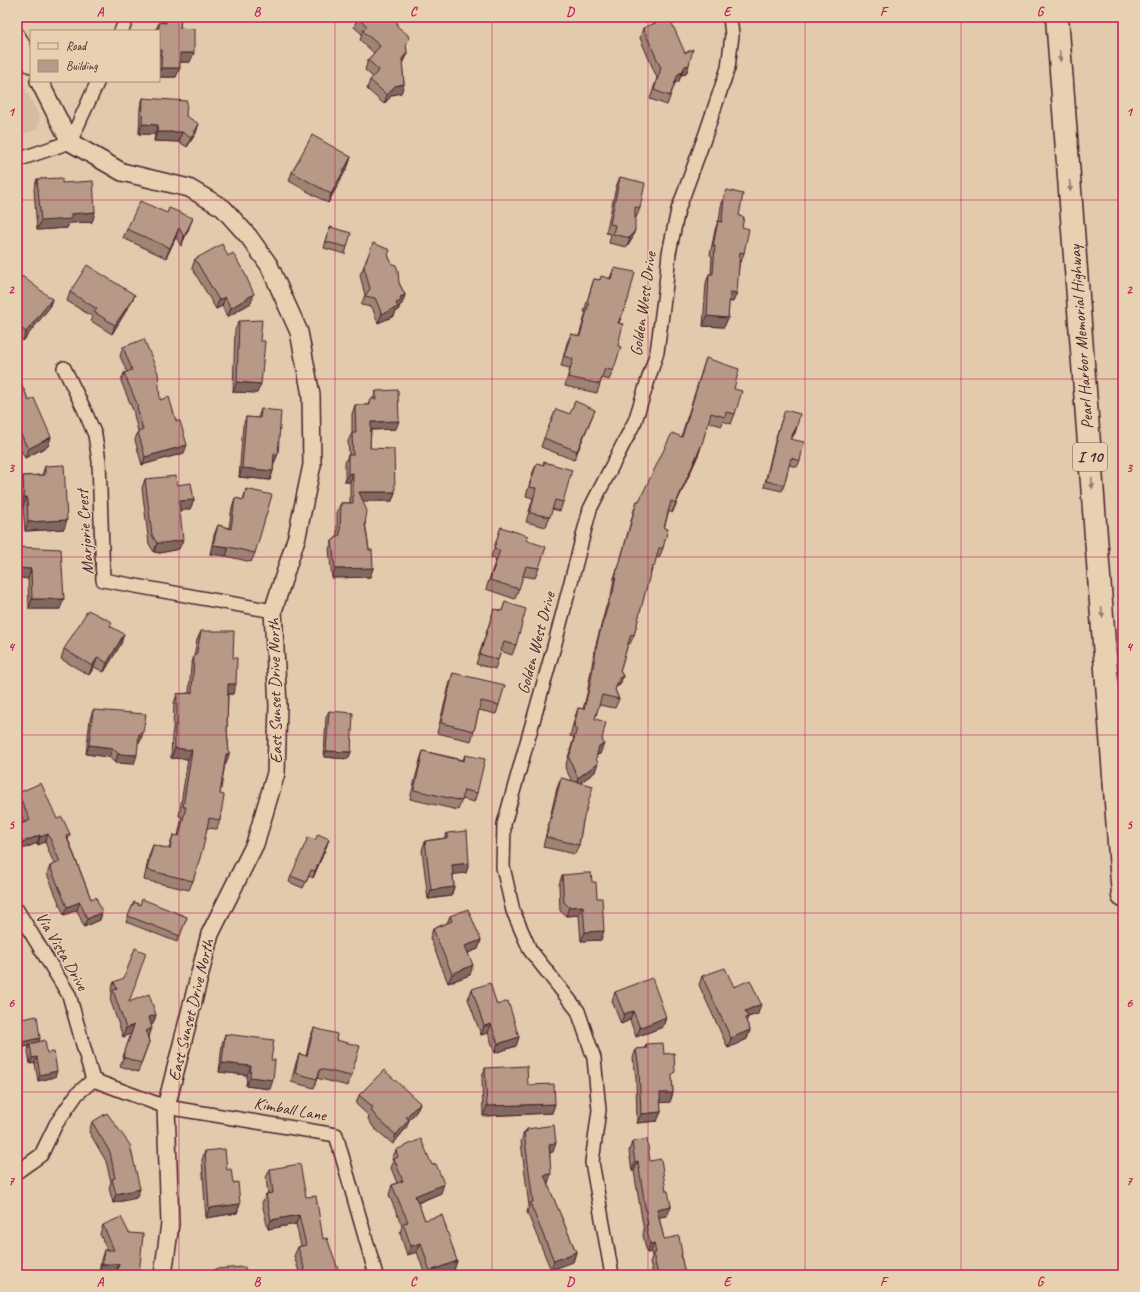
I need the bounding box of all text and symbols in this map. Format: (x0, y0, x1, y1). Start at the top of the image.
text: A (97, 4, 105, 20)
text: B (254, 4, 262, 20)
text: C (410, 4, 418, 20)
text: D (566, 4, 575, 20)
text: E (724, 4, 733, 20)
text: F (880, 4, 889, 20)
text: G (1037, 4, 1045, 20)
legend (30, 30, 160, 82)
text: Road (66, 38, 88, 54)
one-way arrow (1056, 50, 1063, 62)
text: Building (66, 58, 98, 74)
text: 1 (8, 104, 16, 120)
text: 1 (1126, 104, 1134, 120)
one-way arrow (1066, 180, 1073, 192)
street label: Pearl Harbor Memorial Highway (1064, 243, 1098, 430)
street label: Golden West Drive (625, 249, 661, 357)
text: 2 (8, 282, 15, 298)
text: 2 (1126, 282, 1133, 298)
road number: I 10 (1073, 443, 1107, 471)
text: 3 (8, 460, 15, 476)
text: 3 (1126, 460, 1133, 476)
one-way arrow (1088, 477, 1095, 489)
street label: Marjorie Crest (71, 486, 98, 575)
street label: Golden West Drive (512, 588, 560, 696)
one-way arrow (1098, 606, 1105, 618)
street label: East Sunset Drive North (263, 617, 287, 764)
text: 4 (8, 639, 16, 655)
text: 4 (1126, 639, 1134, 655)
text: 5 (8, 817, 15, 833)
text: 5 (1126, 817, 1133, 833)
street label: Via Vista Drive (31, 908, 94, 995)
street label: East Sunset Drive North (163, 936, 219, 1083)
text: 6 (8, 995, 15, 1011)
text: 6 (1126, 995, 1133, 1011)
street label: Kimball Lane (252, 1092, 329, 1126)
text: 7 (8, 1173, 15, 1189)
text: 7 (1126, 1173, 1133, 1189)
text: A (97, 1274, 105, 1290)
text: B (254, 1274, 262, 1290)
text: C (410, 1274, 418, 1290)
text: D (566, 1274, 575, 1290)
text: E (724, 1274, 733, 1290)
text: F (880, 1274, 889, 1290)
text: G (1037, 1274, 1045, 1290)

